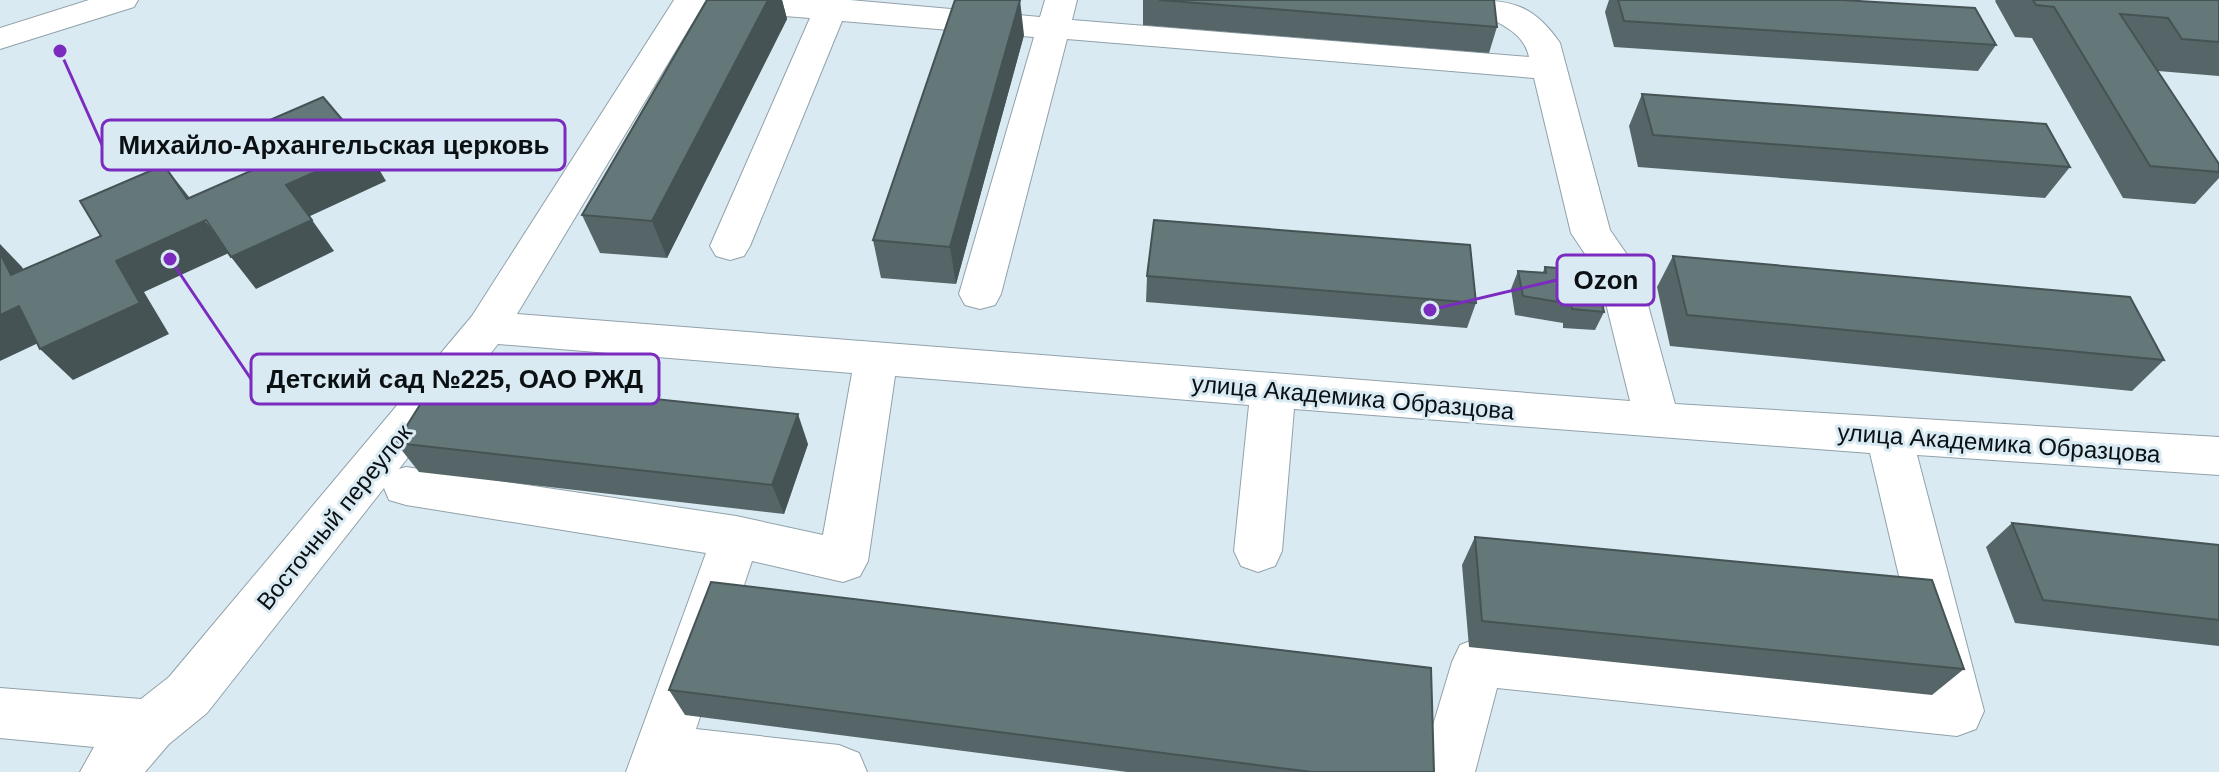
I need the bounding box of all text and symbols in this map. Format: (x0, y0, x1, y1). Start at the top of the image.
callout: Михайло-Архангельская церковь (102, 120, 565, 170)
text: Михайло-Архангельская церковь (118, 130, 550, 160)
callout: Ozon (1557, 255, 1654, 305)
text: Ozon (1574, 265, 1639, 295)
callout: Детский сад №225, ОАО РЖД (251, 354, 659, 404)
text: Детский сад №225, ОАО РЖД (267, 364, 644, 394)
street label: улица Академика Образцова (1191, 369, 1516, 425)
street label: улица Академика Образцова (1837, 418, 2162, 468)
street label: Восточный переулок (251, 419, 417, 615)

